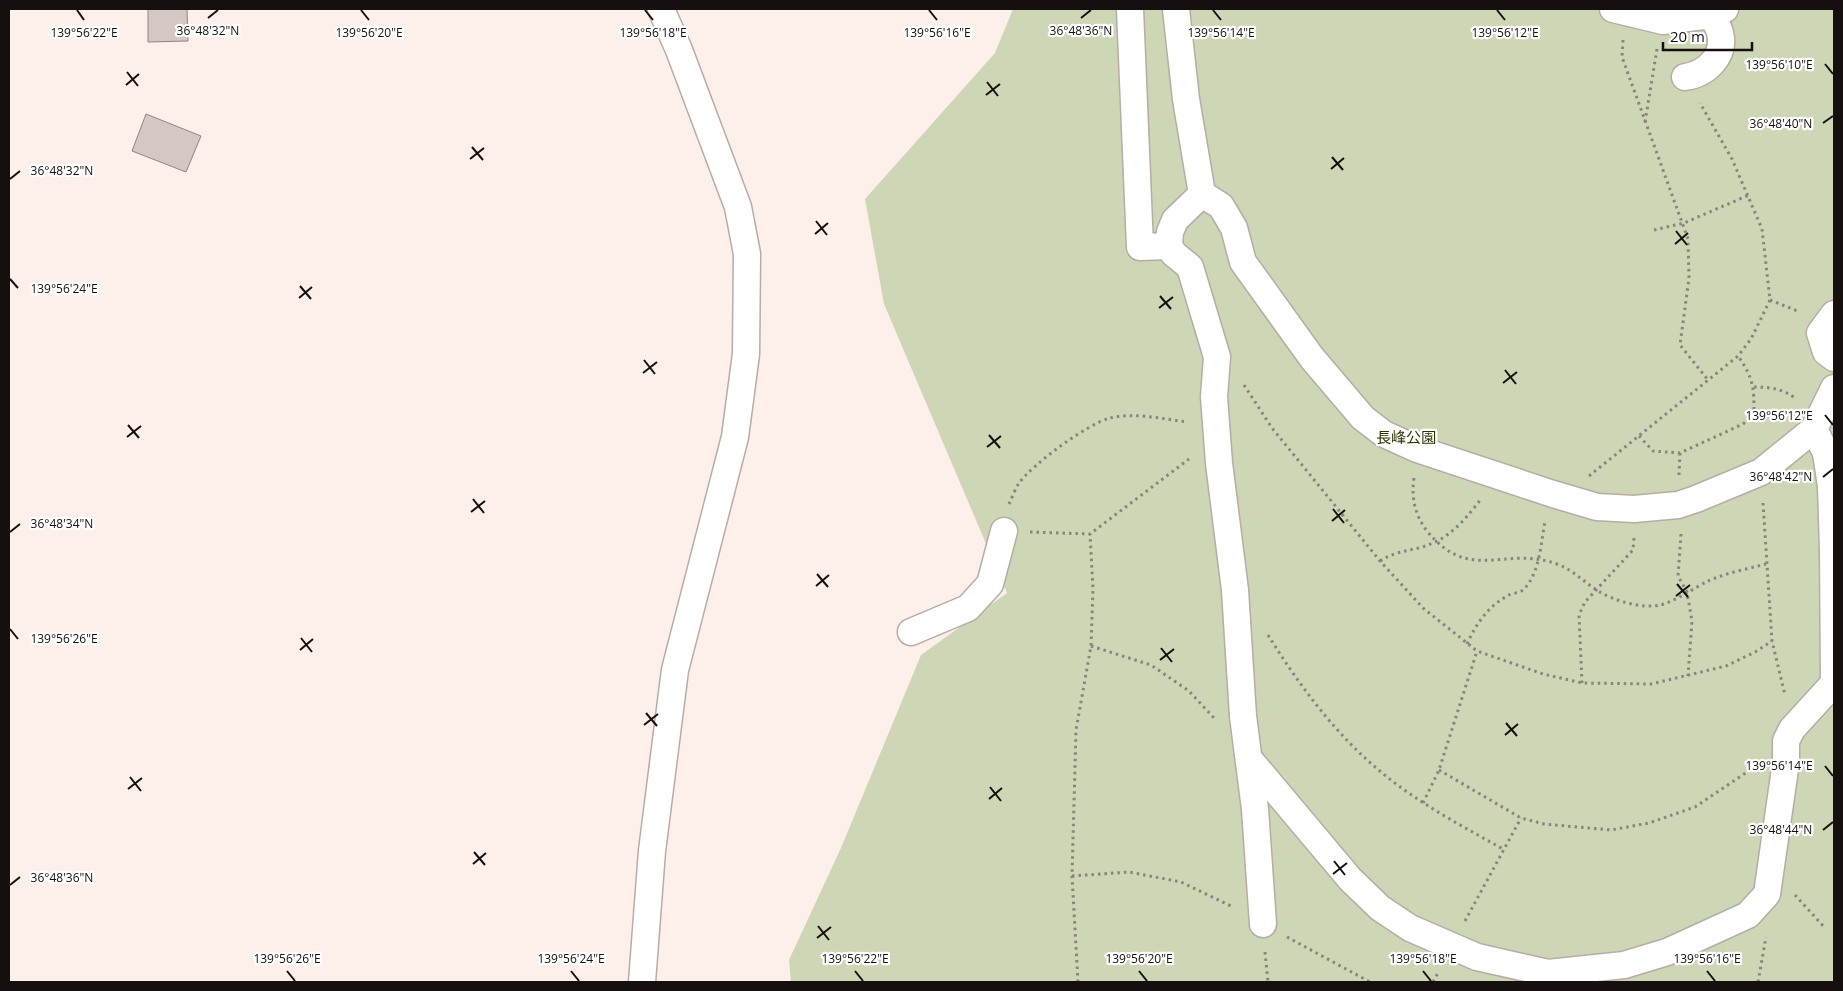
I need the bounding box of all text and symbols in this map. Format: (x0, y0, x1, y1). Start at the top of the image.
scale bar (1663, 20, 1752, 52)
text: 36°48'32"N (177, 22, 239, 39)
text: 36°48'36"N (1050, 22, 1112, 39)
text: 139°56'22"E (50, 24, 118, 41)
text: 139°56'20"E (335, 24, 403, 41)
text: 139°56'18"E (619, 24, 687, 41)
text: 139°56'16"E (903, 24, 971, 41)
text: 139°56'14"E (1187, 24, 1255, 41)
text: 139°56'12"E (1471, 24, 1539, 41)
text: 20 m (1670, 26, 1705, 46)
text: 139°56'10"E (1745, 56, 1813, 73)
text: 36°48'40"N (1750, 115, 1812, 132)
text: 36°48'32"N (31, 162, 93, 179)
text: 139°56'24"E (30, 280, 98, 297)
text: 139°56'12"E (1745, 407, 1813, 424)
park label: 長峰公園 (1376, 427, 1436, 447)
text: 36°48'42"N (1750, 468, 1812, 485)
text: 36°48'34"N (31, 515, 93, 532)
text: 139°56'26"E (30, 630, 98, 647)
text: 139°56'14"E (1745, 757, 1813, 774)
text: 36°48'44"N (1750, 821, 1812, 838)
text: 36°48'36"N (31, 869, 93, 886)
text: 139°56'26"E (253, 950, 321, 967)
text: 139°56'24"E (537, 950, 605, 967)
text: 139°56'22"E (821, 950, 889, 967)
text: 139°56'20"E (1105, 950, 1173, 967)
text: 139°56'18"E (1389, 950, 1457, 967)
text: 139°56'16"E (1673, 950, 1741, 967)

